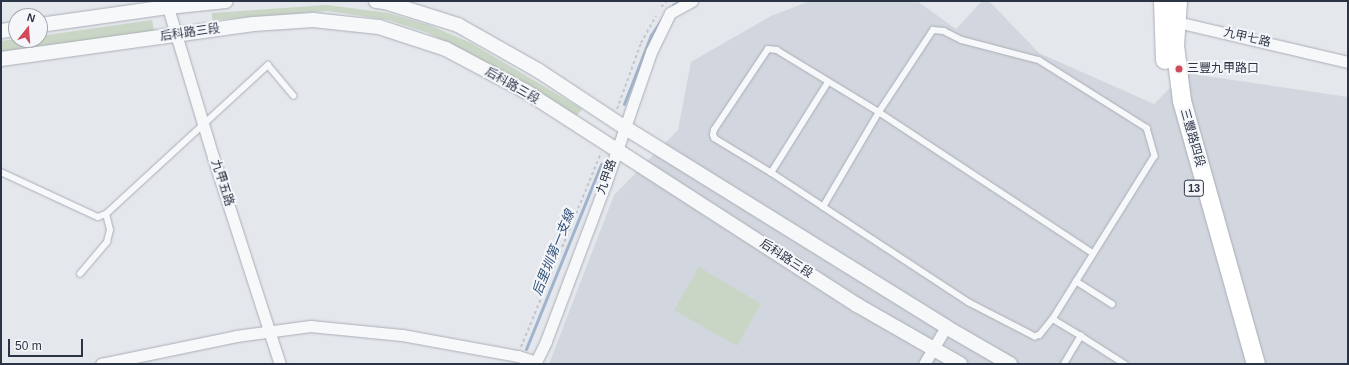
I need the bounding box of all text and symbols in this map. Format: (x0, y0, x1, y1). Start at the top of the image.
north arrow (8, 8, 48, 48)
text: N (26, 11, 37, 24)
street label: 后科路三段 (159, 22, 221, 44)
street label: 九甲七路 (1222, 26, 1272, 50)
place label: 三豐九甲路口 (1187, 62, 1259, 76)
marker: 三豐九甲路口 (1174, 64, 1184, 74)
street label: 后科路三段 (482, 65, 542, 107)
street label: 三豐路四段 (1177, 107, 1207, 169)
street label: 九甲五路 (208, 158, 236, 208)
street label: 九甲路 (594, 158, 620, 196)
road number: 13 (1183, 179, 1205, 197)
water label: 后里圳第一支線 (530, 208, 578, 298)
street label: 后科路三段 (757, 237, 815, 281)
scale bar (10, 331, 85, 357)
text: 50 m (15, 339, 42, 353)

